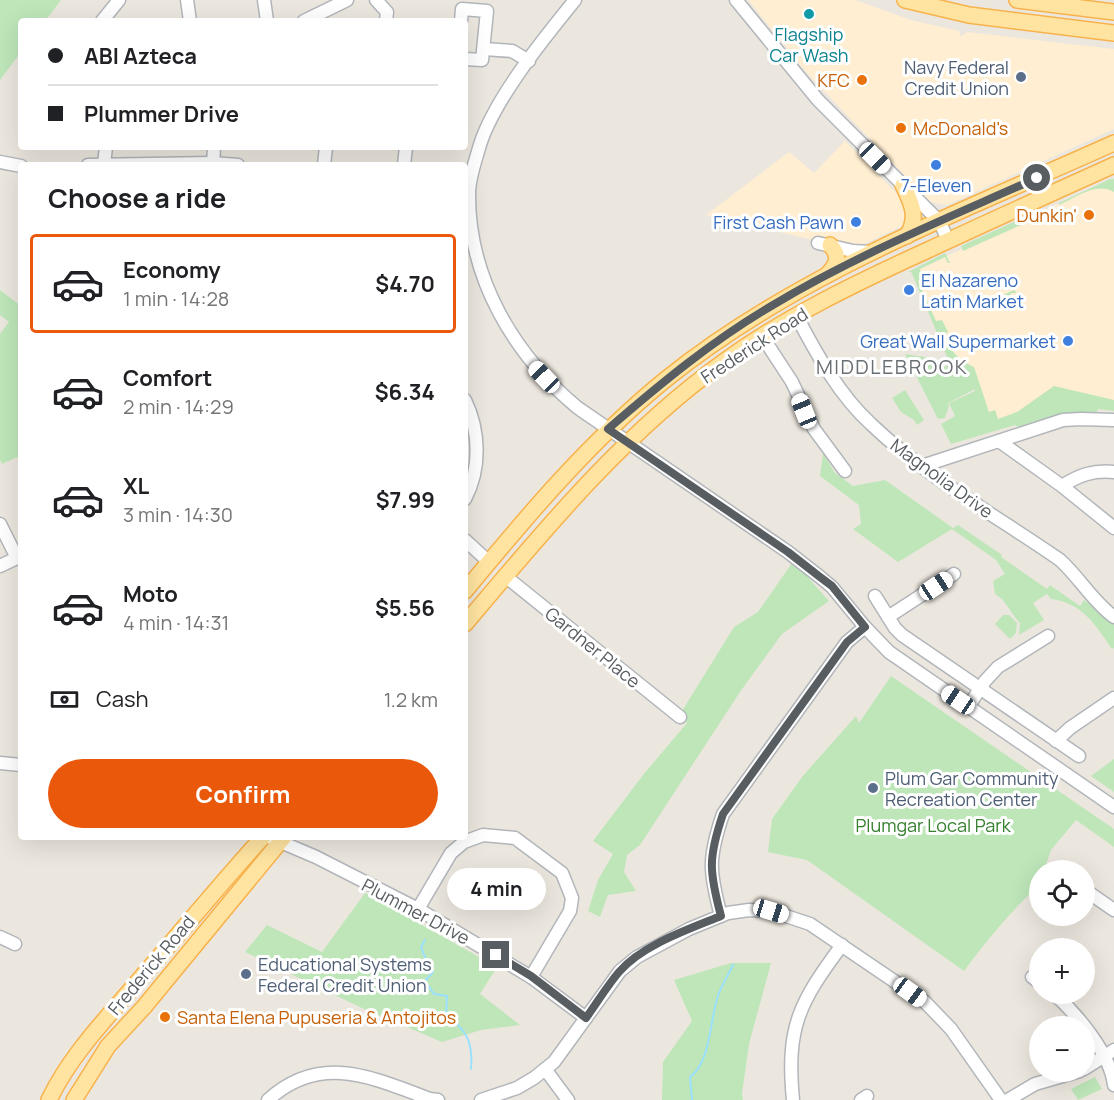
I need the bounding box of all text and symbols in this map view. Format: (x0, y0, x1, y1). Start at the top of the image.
marker: Flagship Car Wash (802, 7, 816, 21)
place label: Flagship Car Wash (769, 22, 849, 67)
text: ABI Azteca (84, 41, 197, 71)
place label: Navy Federal Credit Union (904, 55, 1009, 100)
place label: KFC (817, 68, 850, 92)
marker: Navy Federal Credit Union (1014, 70, 1028, 84)
marker: KFC (855, 73, 869, 87)
text: Plummer Drive (84, 99, 239, 129)
place label: McDonald's (913, 116, 1008, 140)
marker: McDonald's (894, 121, 908, 135)
car (856, 139, 894, 177)
marker: 7-Eleven (929, 158, 943, 172)
route start (1023, 164, 1050, 191)
place label: 7-Eleven (901, 173, 971, 197)
text: Choose a ride (48, 179, 226, 216)
place label: Dunkin' (1017, 203, 1077, 227)
marker: Dunkin' (1082, 208, 1096, 222)
place label: First Cash Pawn (713, 210, 844, 234)
marker: First Cash Pawn (849, 215, 863, 229)
text: Economy (123, 255, 221, 285)
icon: car (51, 257, 105, 311)
place label: El Nazareno Latin Market (921, 268, 1024, 313)
text: $4.70 (375, 269, 435, 299)
marker: El Nazareno Latin Market (902, 283, 916, 297)
text: 1 min · 14:28 (123, 285, 229, 312)
street label: Frederick Road (696, 301, 812, 389)
place label: Great Wall Supermarket (860, 329, 1056, 353)
marker: Great Wall Supermarket (1061, 334, 1075, 348)
district label: MIDDLEBROOK (816, 353, 968, 380)
car (525, 358, 563, 396)
text: Comfort (123, 363, 212, 393)
icon: car (51, 365, 105, 419)
text: $6.34 (375, 377, 435, 407)
car (789, 391, 819, 431)
text: 2 min · 14:29 (123, 393, 234, 420)
street label: Magnolia Drive (886, 433, 998, 523)
text: XL (123, 471, 149, 501)
icon: car (51, 473, 105, 527)
text: $7.99 (376, 485, 435, 515)
text: 3 min · 14:30 (123, 501, 233, 528)
car (916, 569, 956, 603)
text: Moto (123, 579, 178, 609)
icon: car (51, 581, 105, 635)
text: $5.56 (375, 593, 435, 623)
street label: Gardner Place (540, 601, 646, 693)
text: 4 min · 14:31 (123, 609, 229, 636)
car (938, 682, 978, 718)
icon: cash (48, 683, 81, 716)
text: Cash (96, 684, 149, 714)
text: 1.2 km (384, 686, 438, 713)
button: Confirm (48, 759, 438, 828)
place label: Plum Gar Community Recreation Center (885, 766, 1059, 811)
marker: Plum Gar Community Recreation Center (866, 781, 880, 795)
park label: Plumgar Local Park (855, 813, 1012, 837)
map controls (1029, 860, 1095, 1082)
button: locate (1029, 860, 1095, 926)
callout: 4 min (446, 868, 546, 910)
street label: Plummer Drive (358, 872, 474, 950)
text: 4 min (470, 875, 523, 902)
car (751, 897, 791, 925)
street label: Frederick Road (102, 910, 200, 1020)
button: + (1029, 938, 1095, 1004)
route end (482, 941, 509, 968)
place label: Educational Systems Federal Credit Union (258, 952, 432, 997)
marker: Educational Systems Federal Credit Union (239, 967, 253, 981)
car (890, 974, 930, 1010)
place label: Santa Elena Pupuseria & Antojitos (177, 1005, 456, 1029)
marker: Santa Elena Pupuseria & Antojitos (158, 1010, 172, 1024)
button: − (1029, 1016, 1095, 1082)

